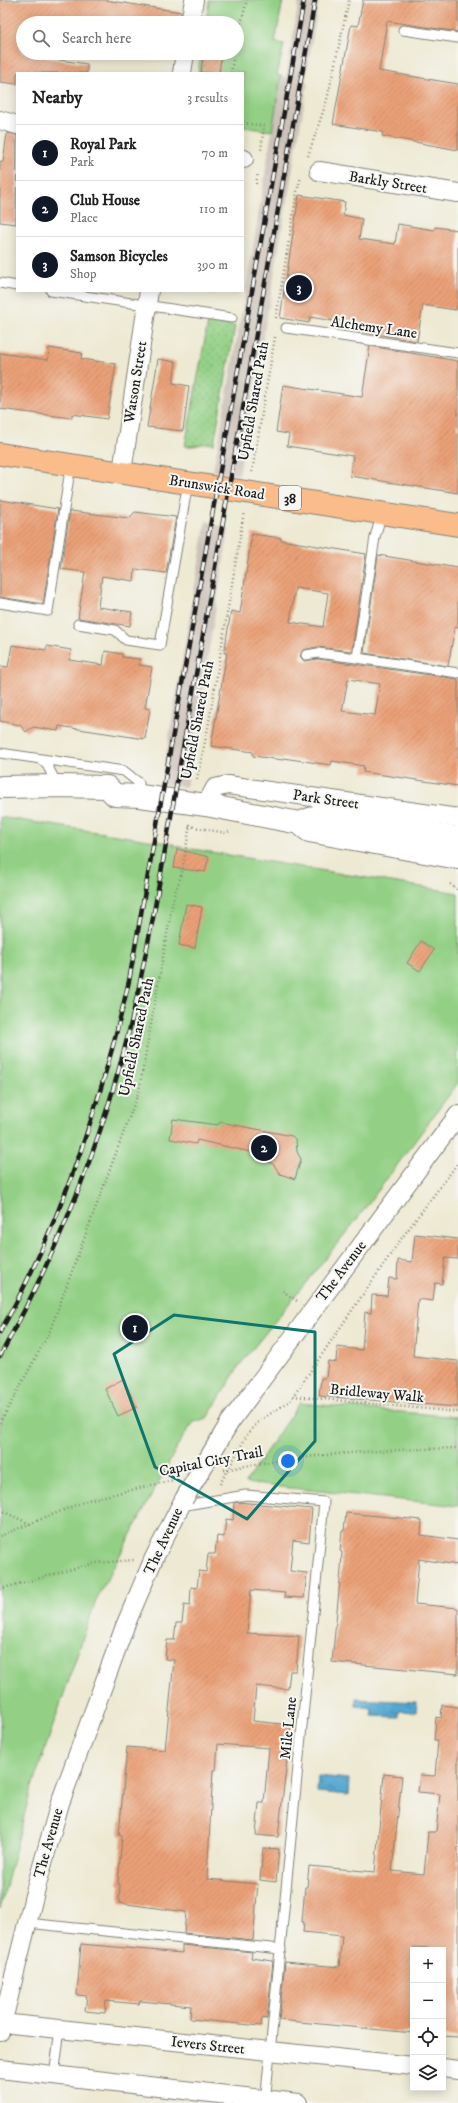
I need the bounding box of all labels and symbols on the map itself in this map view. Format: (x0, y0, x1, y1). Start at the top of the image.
street label: Barkly Street (347, 167, 429, 198)
pin: 3 (286, 273, 312, 303)
street label: Alchemy Lane (329, 312, 418, 343)
street label: Watson Street (119, 339, 151, 425)
street label: Upfield Shared Path (234, 340, 273, 462)
street label: Brunswick Road (168, 471, 267, 505)
road number: 38 (279, 486, 301, 510)
street label: Upfield Shared Path (177, 659, 218, 781)
street label: Park Street (292, 785, 360, 814)
street label: Upfield Shared Path (115, 976, 158, 1098)
pin: 2 (251, 1133, 277, 1163)
street label: The Avenue (312, 1237, 371, 1306)
pin: 1 (122, 1313, 148, 1343)
street label: Bridleway Walk (329, 1380, 425, 1407)
street label: Capital City Trail (157, 1442, 265, 1481)
your location (278, 1451, 298, 1471)
street label: The Avenue (140, 1505, 187, 1578)
street label: Mile Lane (276, 1696, 301, 1760)
street label: The Avenue (29, 1806, 68, 1880)
street label: Ievers Street (170, 2032, 246, 2059)

